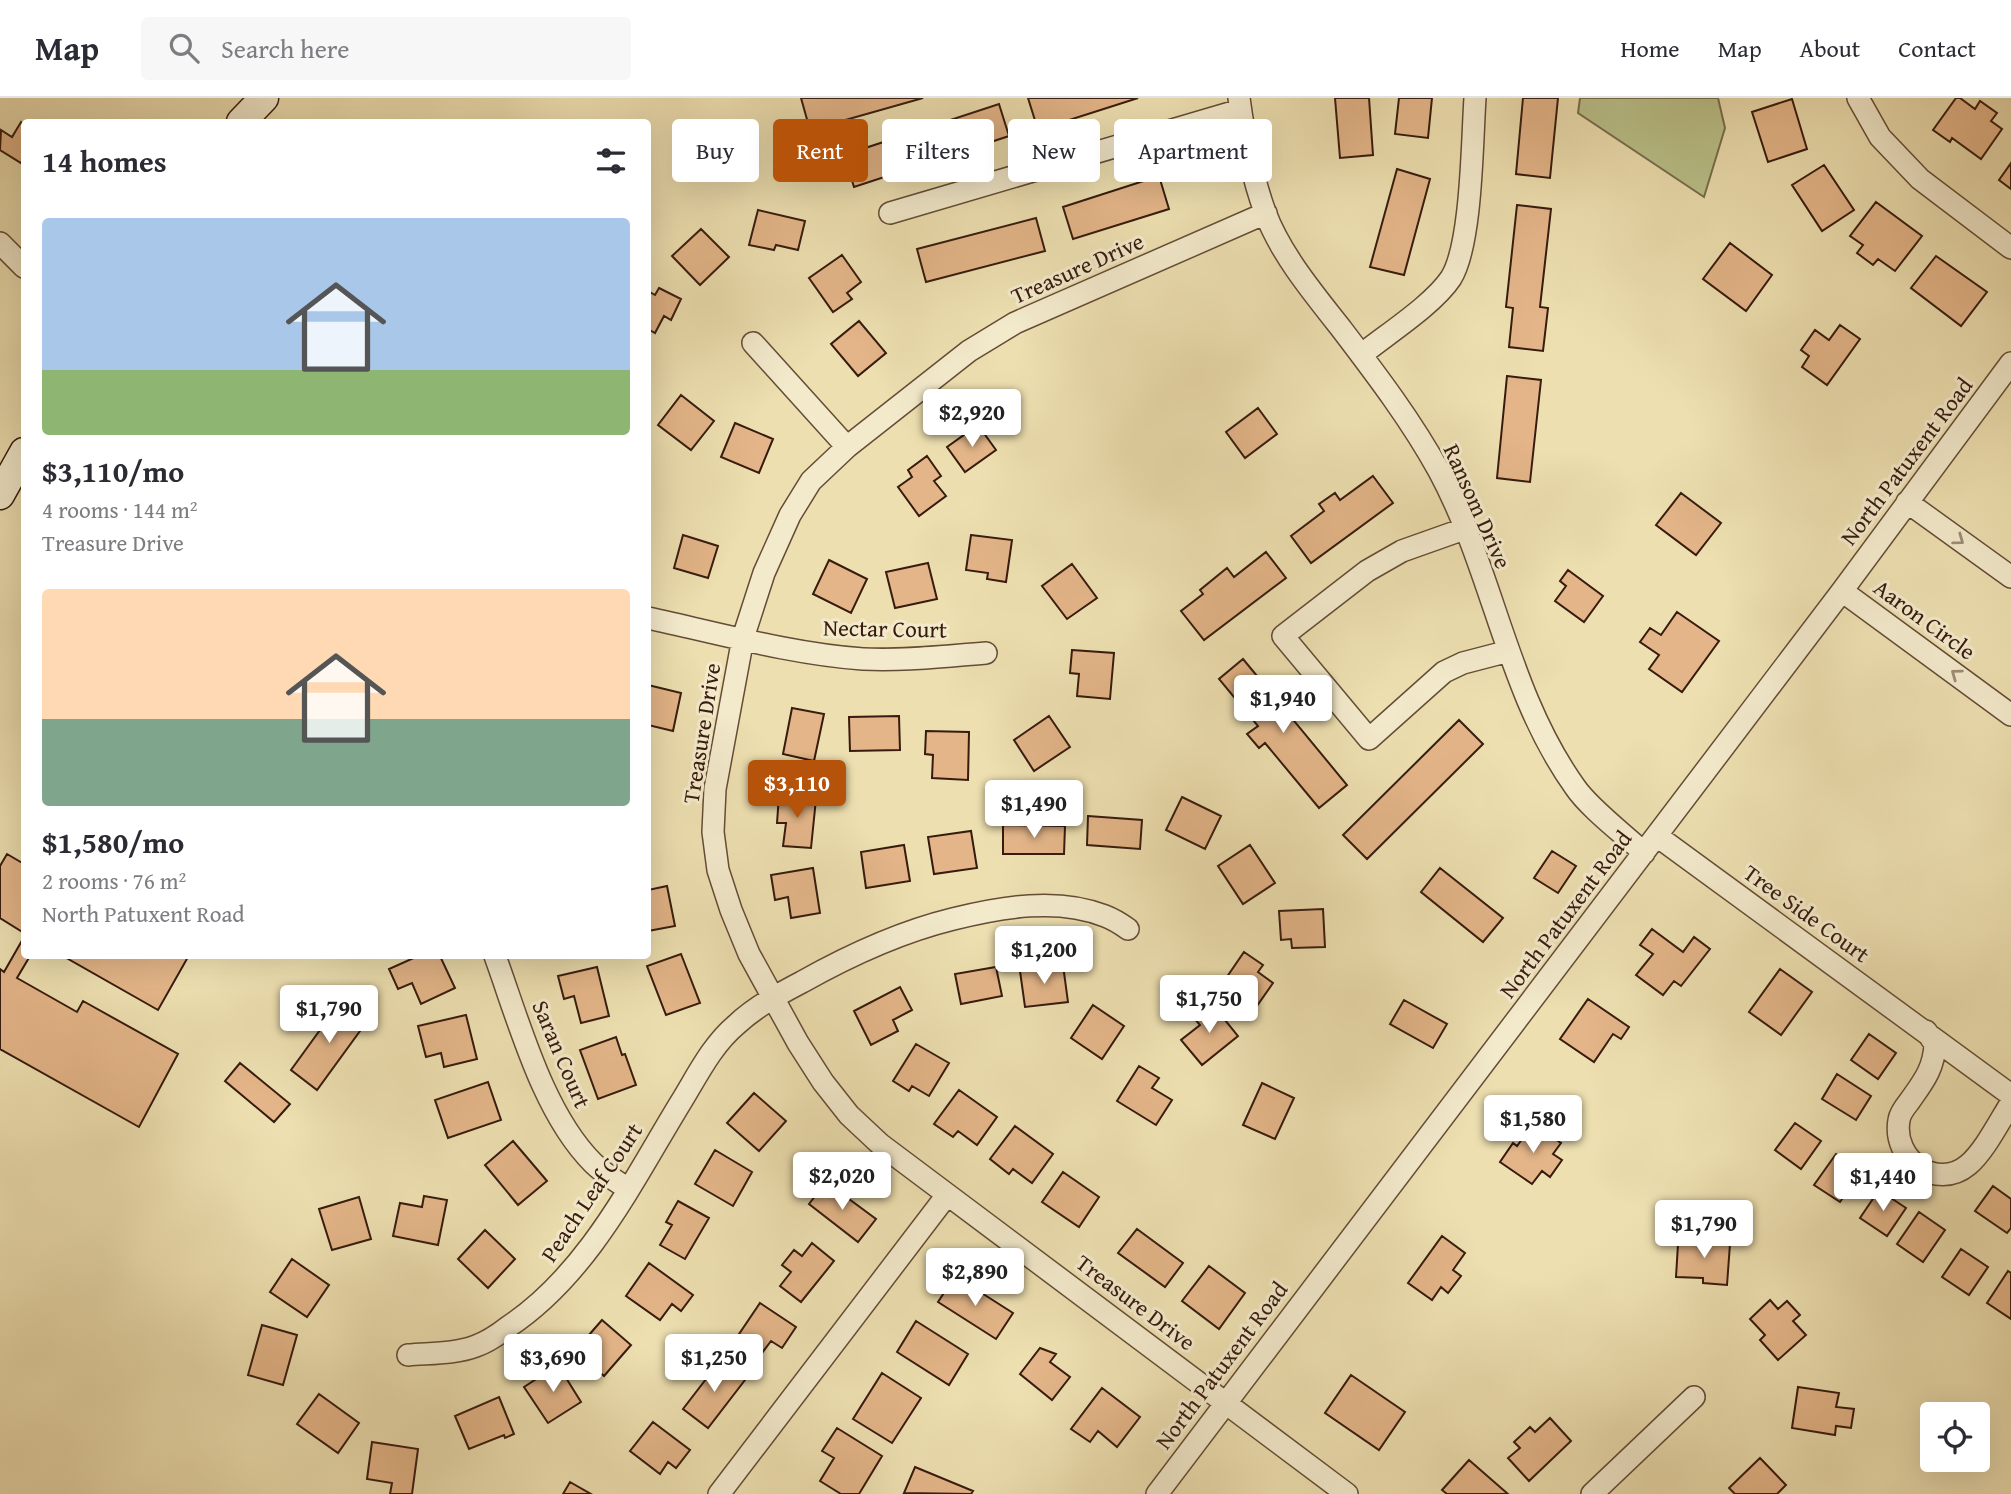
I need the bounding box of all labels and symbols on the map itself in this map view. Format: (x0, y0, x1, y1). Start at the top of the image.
street label: Treasure Drive (1005, 224, 1149, 312)
street label: North Patuxent Road (1832, 370, 1981, 552)
pin: $2,920 (915, 390, 1029, 449)
street label: Ransom Drive (1436, 438, 1520, 574)
one-way arrow (1951, 531, 1964, 544)
street label: Aaron Circle (1867, 571, 1983, 667)
street label: Nectar Court (823, 610, 947, 646)
street label: Treasure Drive (674, 660, 728, 806)
one-way arrow (1951, 670, 1964, 682)
pin: $1,940 (1226, 676, 1340, 735)
pin: $3,110 (740, 760, 854, 820)
pin: $1,490 (977, 780, 1091, 840)
street label: North Patuxent Road (1491, 823, 1640, 1005)
street label: Tree Side Court (1737, 856, 1877, 970)
pin: $1,200 (987, 926, 1101, 986)
pin: $1,750 (1152, 976, 1266, 1035)
pin: $1,790 (272, 986, 386, 1045)
street label: Saran Court (524, 995, 600, 1113)
pin: $1,580 (1476, 1096, 1590, 1155)
street label: Peach Leaf Court (532, 1116, 650, 1268)
pin: $2,020 (785, 1152, 899, 1212)
pin: $1,440 (1826, 1154, 1940, 1213)
pin: $1,790 (1647, 1200, 1761, 1260)
street label: Treasure Drive (1069, 1246, 1203, 1358)
pin: $2,890 (918, 1248, 1032, 1308)
street label: North Patuxent Road (1147, 1274, 1296, 1456)
pin: $3,690 (496, 1334, 610, 1394)
pin: $1,250 (657, 1334, 771, 1394)

